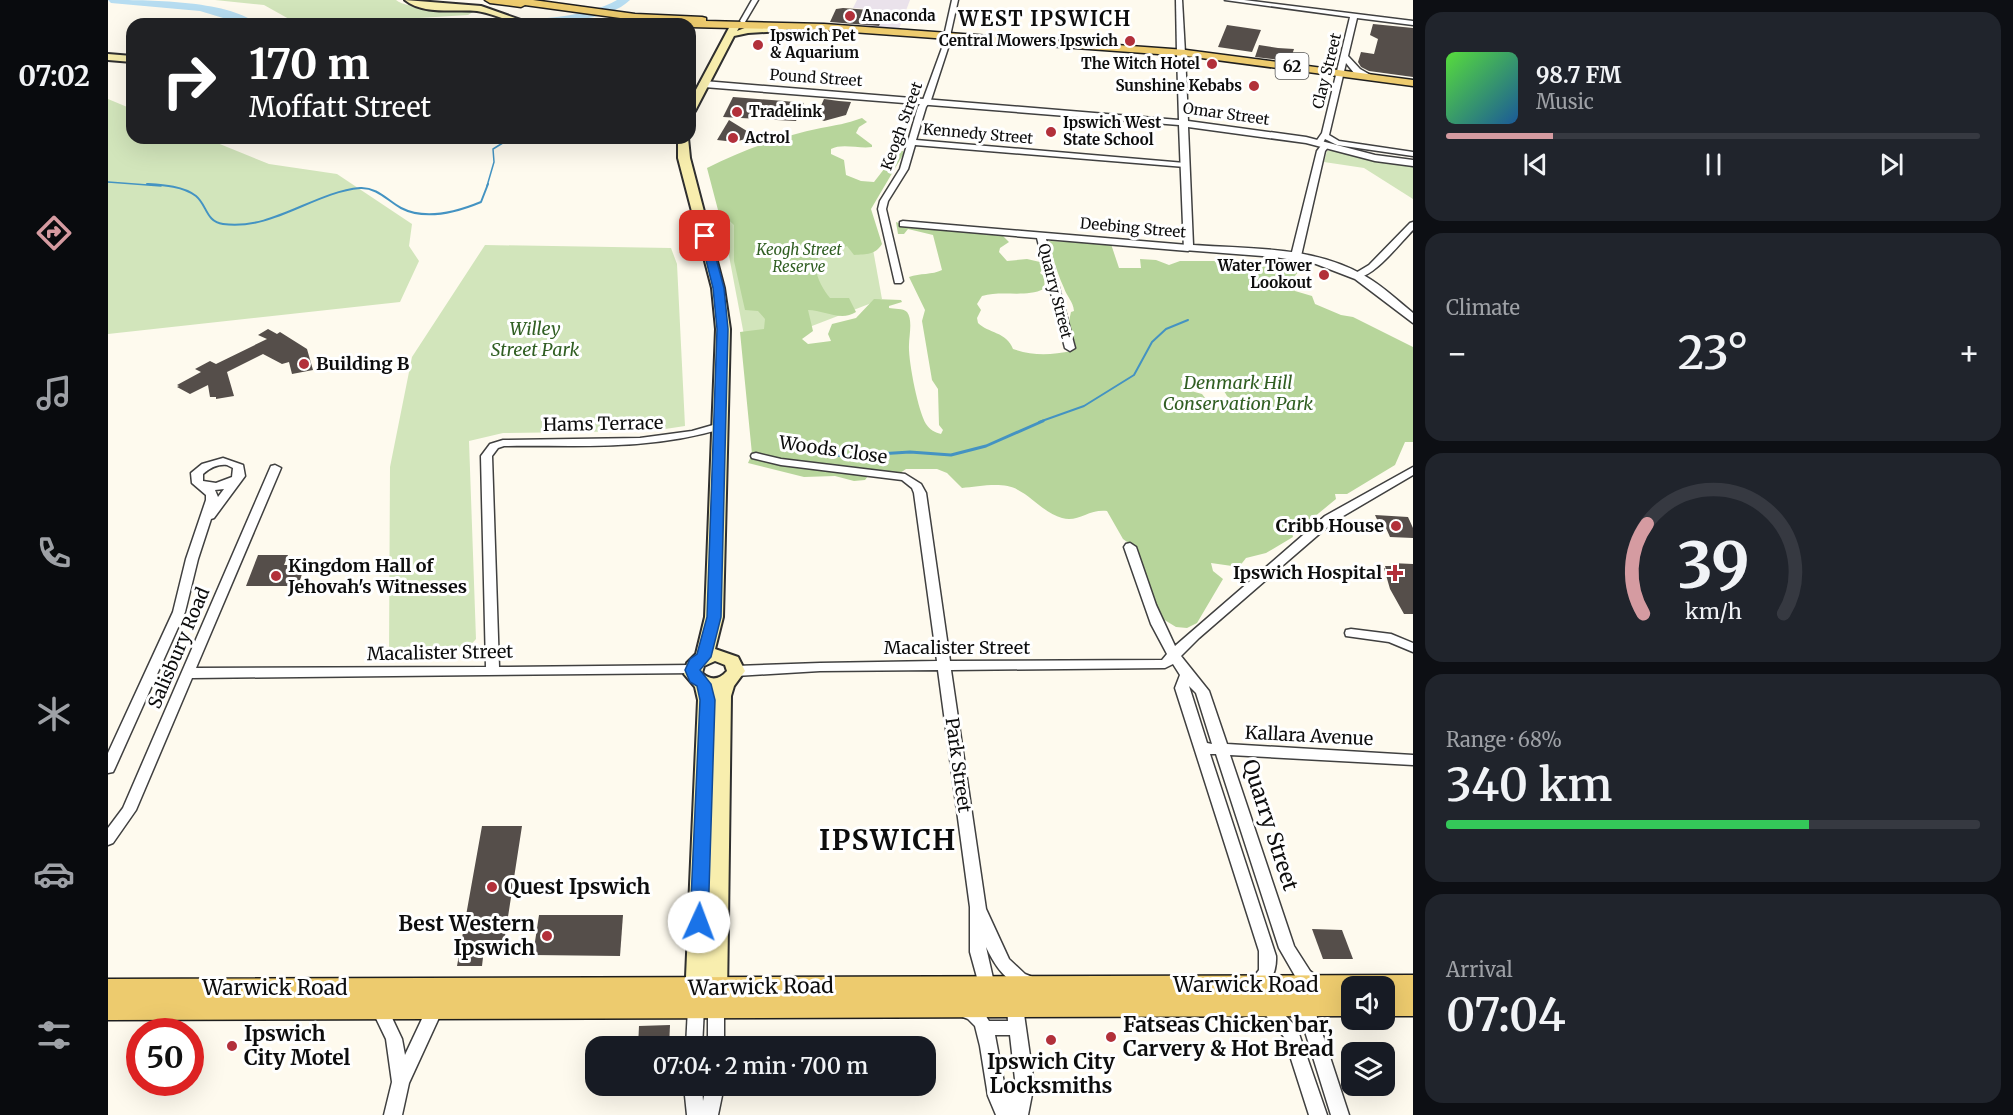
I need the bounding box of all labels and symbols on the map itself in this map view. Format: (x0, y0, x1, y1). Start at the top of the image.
place label: Anaconda (861, 6, 936, 25)
district label: WEST IPSWICH (957, 6, 1132, 31)
marker: Anaconda (843, 9, 857, 23)
place label: Ipswich Pet & Aquarium (770, 26, 859, 62)
place label: Central Mowers Ipswich (939, 31, 1118, 50)
street label: Clay Street (1308, 31, 1345, 111)
marker: Central Mowers Ipswich (1123, 34, 1137, 48)
marker: Ipswich Pet & Aquarium (751, 38, 765, 52)
road number: 62 (1276, 53, 1308, 79)
place label: The Witch Hotel (1081, 54, 1200, 73)
marker: The Witch Hotel (1205, 57, 1219, 71)
street label: Pound Street (769, 65, 863, 90)
place label: Sunshine Kebabs (1115, 76, 1242, 95)
street label: Keogh Street (877, 79, 926, 173)
marker: Sunshine Kebabs (1247, 79, 1261, 93)
street label: Omar Street (1182, 98, 1271, 129)
place label: Tradelink (749, 102, 822, 121)
marker: Tradelink (730, 105, 744, 119)
place label: Ipswich West State School (1063, 113, 1161, 149)
street label: Kennedy Street (922, 119, 1034, 148)
marker: Ipswich West State School (1044, 125, 1058, 139)
place label: Actrol (744, 128, 790, 147)
marker: Actrol (726, 131, 740, 145)
pin (679, 210, 730, 261)
street label: Deebing Street (1079, 213, 1187, 242)
park label: Keogh Street Reserve (755, 240, 843, 276)
street label: Quarry Street (1034, 241, 1077, 341)
place label: Water Tower Lookout (1217, 256, 1312, 292)
marker: Water Tower Lookout (1317, 268, 1331, 282)
park label: Willey Street Park (491, 317, 579, 361)
place label: Building B (316, 352, 410, 375)
marker: Building B (297, 357, 311, 371)
park label: Denmark Hill Conservation Park (1163, 371, 1313, 415)
street label: Hams Terrace (543, 411, 663, 436)
street label: Woods Close (776, 430, 889, 468)
place label: Cribb House (1276, 514, 1384, 537)
marker: Cribb House (1389, 519, 1403, 533)
place label: Kingdom Hall of Jehovah's Witnesses (287, 554, 467, 598)
place label: Ipswich Hospital (1233, 561, 1382, 584)
marker: Ipswich Hospital (1386, 564, 1404, 582)
marker: Kingdom Hall of Jehovah's Witnesses (269, 569, 283, 583)
street label: Salisbury Road (143, 583, 215, 712)
street label: Macalister Street (884, 636, 1030, 659)
street label: Macalister Street (367, 640, 513, 665)
street label: Park Street (940, 716, 977, 814)
street label: Kallara Avenue (1244, 721, 1374, 750)
street label: Quarry Street (1237, 756, 1304, 894)
district label: IPSWICH (819, 822, 957, 858)
place label: Quest Ipswich (504, 873, 650, 900)
marker: Quest Ipswich (485, 880, 499, 894)
position arrow (667, 890, 731, 954)
place label: Best Western Ipswich (398, 910, 535, 961)
marker: Best Western Ipswich (540, 929, 554, 943)
street label: Warwick Road (1172, 971, 1319, 998)
street label: Warwick Road (687, 972, 834, 1001)
street label: Warwick Road (201, 974, 348, 1001)
place label: Fatseas Chicken bar, Carvery & Hot Bread (1123, 1011, 1334, 1062)
speed limit sign: 50 (126, 1018, 204, 1096)
place label: Ipswich City Motel (244, 1020, 351, 1071)
marker: Fatseas Chicken bar, Carvery & Hot Bread (1104, 1030, 1118, 1044)
marker: Ipswich City Locksmiths (1044, 1033, 1058, 1047)
marker: Ipswich City Motel (225, 1039, 239, 1053)
place label: Ipswich City Locksmiths (987, 1048, 1116, 1099)

